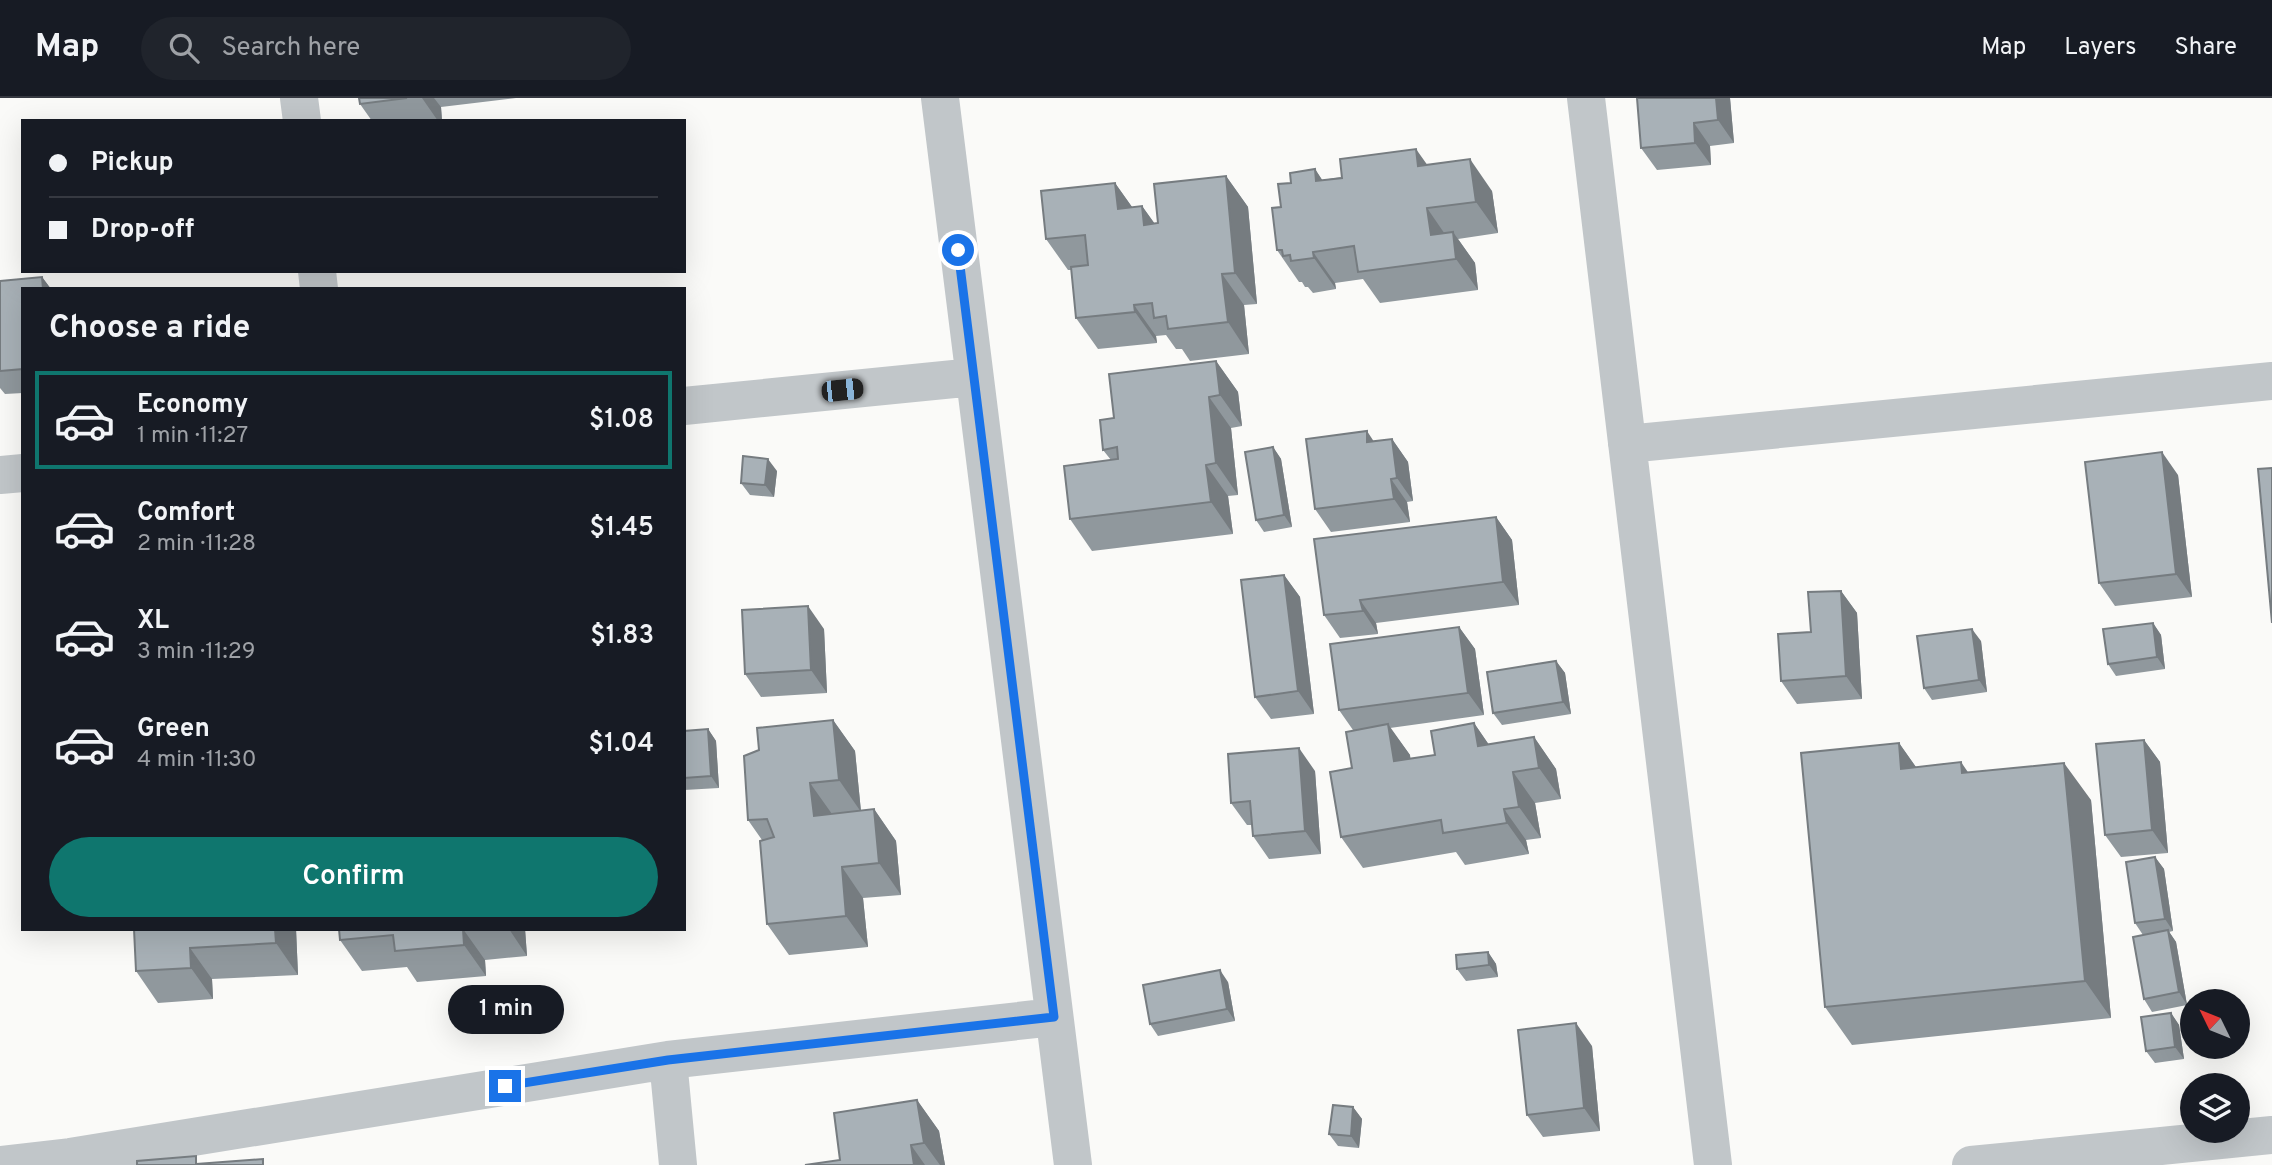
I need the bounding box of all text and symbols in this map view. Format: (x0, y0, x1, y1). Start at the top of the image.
search box (141, 17, 631, 80)
text: Map (35, 27, 99, 69)
icon: search (165, 29, 203, 67)
text: Search here (221, 32, 360, 65)
text: Map (1981, 33, 2026, 63)
text: Layers (2064, 33, 2136, 63)
text: Share (2174, 33, 2237, 63)
text: Pickup (91, 147, 174, 180)
text: Drop-off (91, 214, 194, 247)
route start (942, 234, 974, 266)
text: Choose a ride (49, 309, 250, 349)
car (821, 377, 864, 403)
icon: car (53, 389, 116, 452)
text: Economy (137, 389, 248, 422)
text: $1.08 (589, 404, 654, 437)
text: 1 min · 11:27 (137, 422, 248, 451)
icon: car (53, 497, 116, 560)
text: Comfort (137, 497, 235, 530)
text: $1.45 (590, 512, 654, 545)
text: 2 min · 11:28 (137, 530, 256, 559)
icon: car (53, 605, 116, 668)
text: XL (137, 605, 169, 638)
text: $1.83 (590, 620, 654, 653)
text: 3 min · 11:29 (137, 638, 255, 667)
icon: car (53, 713, 116, 776)
text: Green (137, 713, 210, 746)
text: $1.04 (589, 728, 654, 761)
text: 4 min · 11:30 (137, 746, 256, 775)
button: Confirm (49, 837, 658, 917)
callout: 1 min (447, 984, 563, 1034)
north arrow (2180, 989, 2250, 1059)
map controls (2180, 989, 2250, 1143)
text: 1 min (479, 995, 533, 1024)
route end (489, 1070, 521, 1102)
button: layers (2180, 1073, 2250, 1143)

